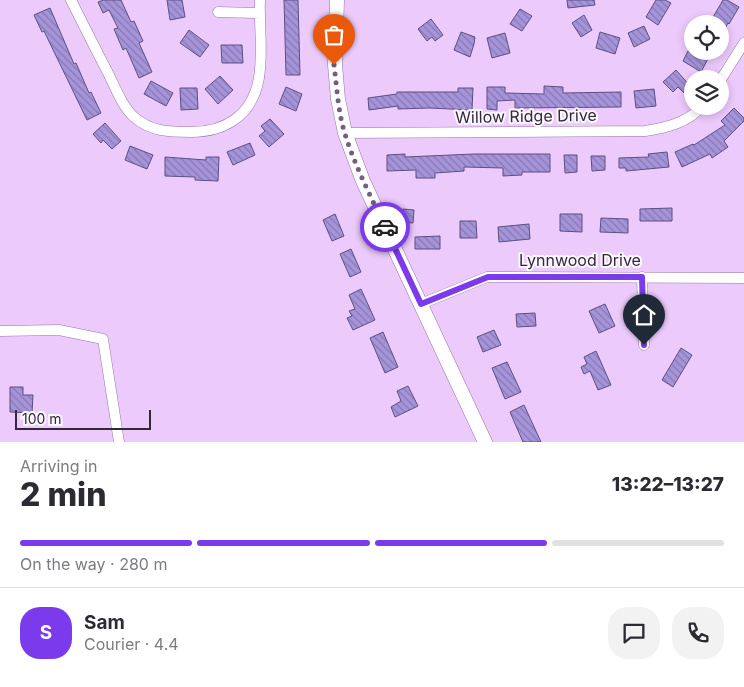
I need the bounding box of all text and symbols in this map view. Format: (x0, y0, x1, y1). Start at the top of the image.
pin (313, 14, 355, 65)
map controls (684, 15, 729, 115)
button: locate (684, 15, 729, 60)
icon: bag (320, 21, 348, 49)
button: layers (684, 70, 729, 115)
street label: Willow Ridge Drive (455, 105, 597, 127)
courier (360, 202, 410, 252)
icon: car (371, 213, 399, 241)
street label: Lynnwood Drive (519, 250, 641, 270)
pin (623, 294, 665, 345)
icon: home (630, 301, 658, 329)
scale bar (15, 407, 151, 430)
text: 100 m (22, 410, 62, 427)
text: Arriving in (20, 456, 97, 476)
text: 13:22–13:27 (612, 473, 724, 496)
text: 2 min (20, 475, 106, 514)
text: On the way · 280 m (20, 554, 167, 574)
button: chat (608, 607, 660, 659)
button: phone (672, 607, 724, 659)
text: Sam (84, 611, 125, 634)
text: S (40, 621, 52, 644)
text: Courier · 4.4 (84, 634, 179, 654)

